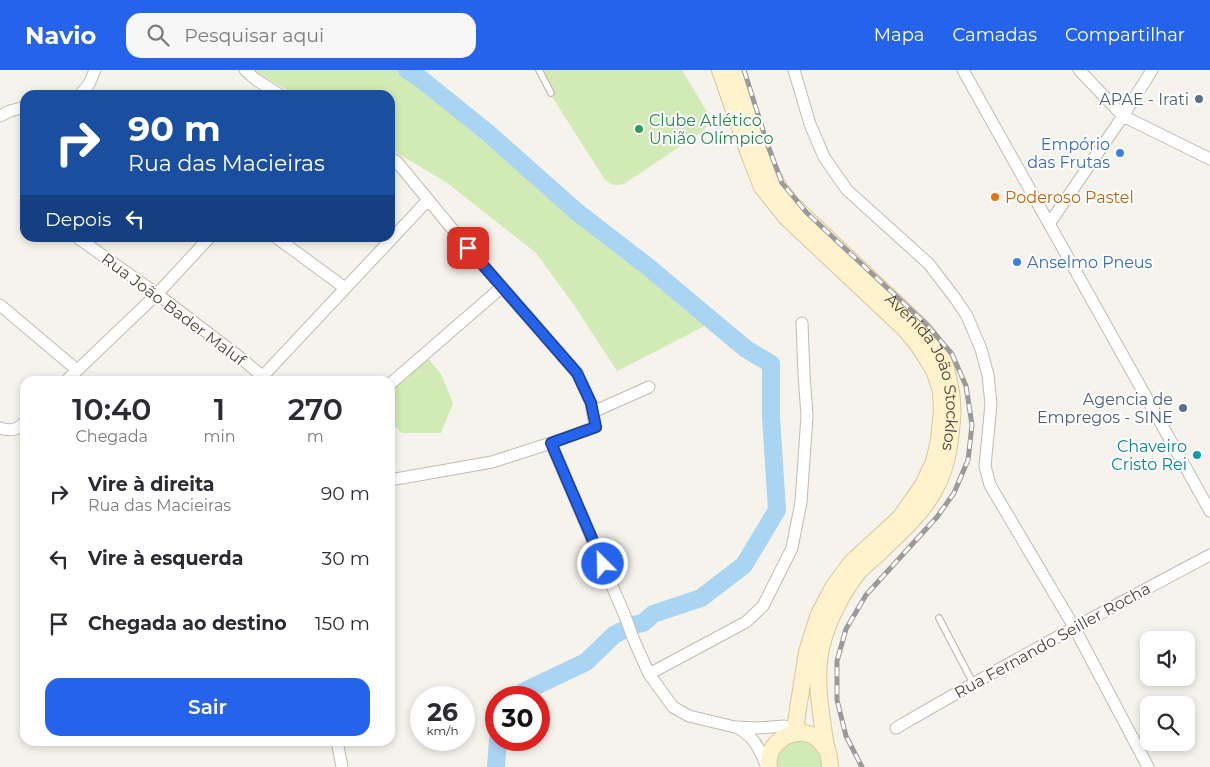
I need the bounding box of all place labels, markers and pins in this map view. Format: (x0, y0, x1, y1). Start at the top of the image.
place label: APAE - Irati (1099, 90, 1189, 109)
marker: APAE - Irati (1193, 93, 1205, 105)
place label: Clube Atlético União Olímpico (649, 111, 774, 148)
marker: Clube Atlético União Olímpico (633, 123, 645, 135)
place label: Empório das Frutas (1027, 135, 1110, 172)
marker: Empório das Frutas (1114, 147, 1126, 159)
place label: Poderoso Pastel (1005, 188, 1134, 207)
marker: Poderoso Pastel (989, 191, 1001, 203)
pin (447, 227, 489, 269)
place label: Anselmo Pneus (1027, 253, 1153, 272)
marker: Anselmo Pneus (1011, 256, 1023, 268)
place label: Agencia de Empregos - SINE (1037, 390, 1173, 427)
marker: Agencia de Empregos - SINE (1177, 402, 1189, 414)
place label: Chaveiro Cristo Rei (1111, 437, 1187, 474)
marker: Chaveiro Cristo Rei (1191, 449, 1203, 461)

